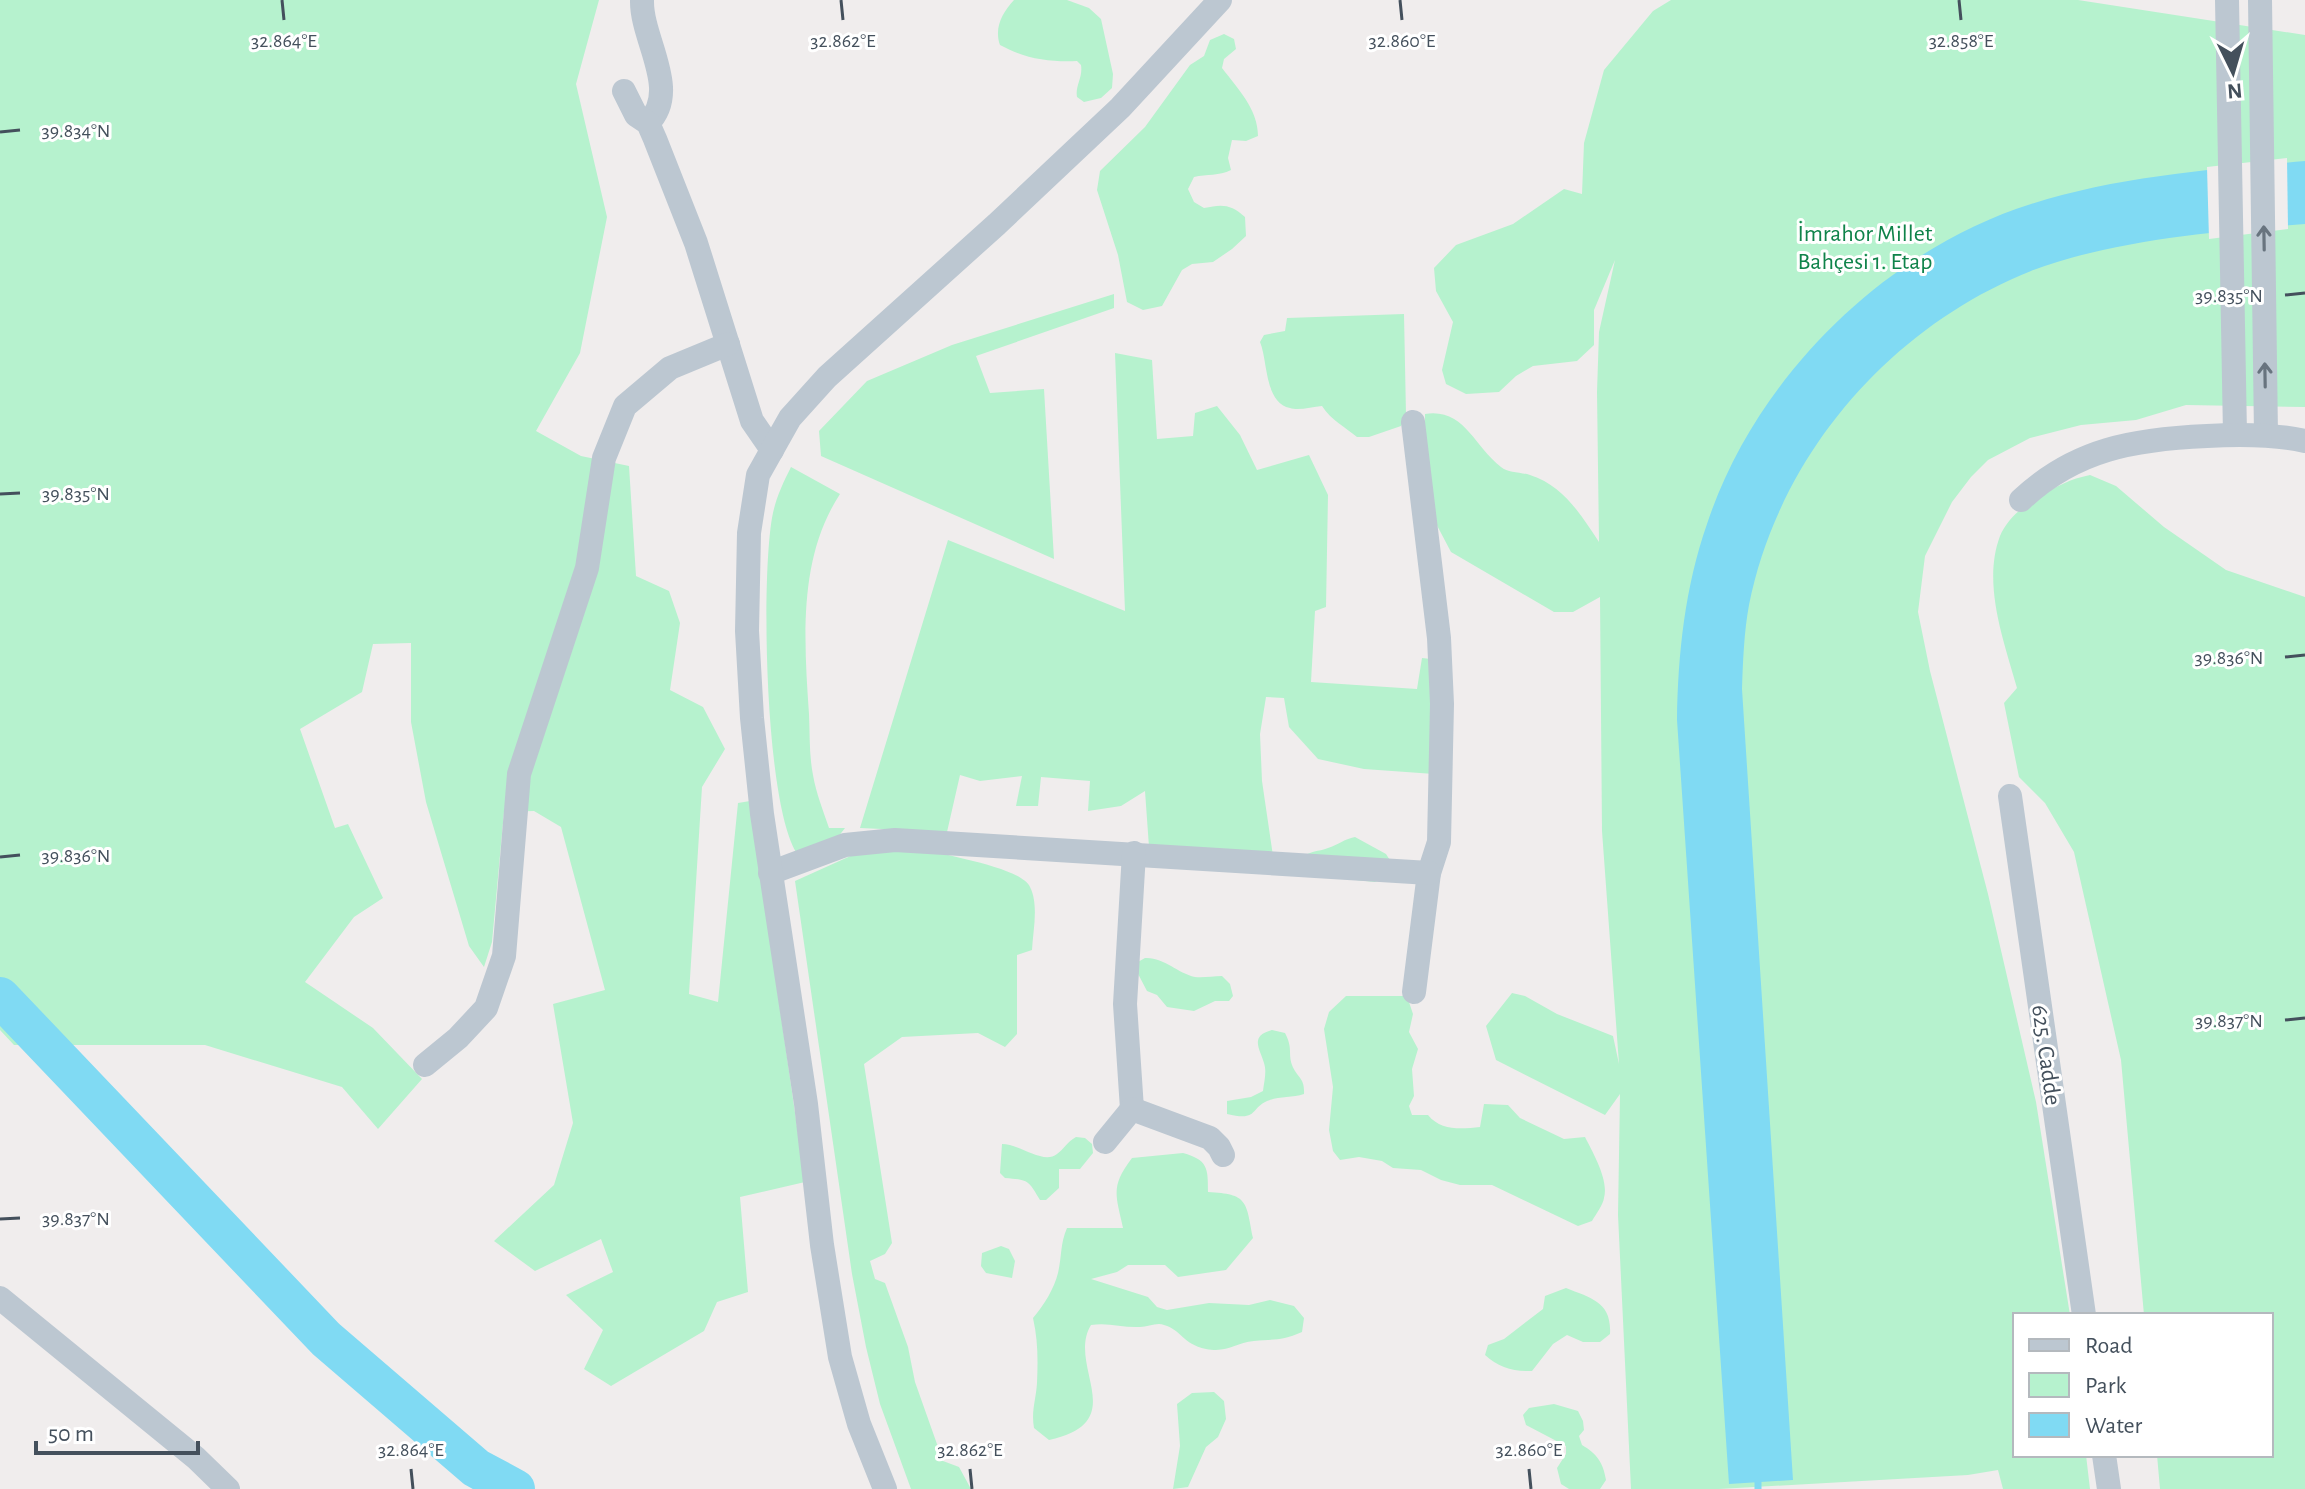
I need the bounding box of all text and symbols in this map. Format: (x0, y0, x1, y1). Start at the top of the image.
text: 32.864°E (251, 31, 317, 51)
text: 32.862°E (810, 31, 876, 51)
text: 32.860°E (1369, 31, 1436, 51)
text: 32.858°E (1929, 31, 1994, 51)
north arrow (2193, 32, 2273, 112)
text: N (2226, 79, 2243, 103)
text: 39.834°N (41, 121, 111, 141)
park label: İmrahor Millet Bahçesi 1. Etap (1797, 221, 1933, 274)
one-way arrow (2256, 225, 2271, 252)
text: 39.835°N (2195, 286, 2263, 306)
one-way arrow (2258, 362, 2273, 389)
text: 39.835°N (42, 484, 110, 504)
text: 39.836°N (2195, 648, 2263, 668)
text: 39.836°N (42, 846, 110, 866)
street label: 625. Cadde (2027, 1003, 2065, 1107)
text: 39.837°N (2195, 1011, 2263, 1031)
text: 39.837°N (42, 1209, 110, 1229)
legend (2013, 1313, 2273, 1457)
text: Road (2085, 1334, 2133, 1358)
text: Park (2085, 1374, 2126, 1398)
scale bar (36, 1405, 198, 1455)
text: Water (2085, 1414, 2143, 1438)
text: 50 m (48, 1422, 94, 1446)
text: 32.864°E (378, 1440, 444, 1460)
text: 32.862°E (937, 1440, 1003, 1460)
text: 32.860°E (1496, 1440, 1563, 1460)

